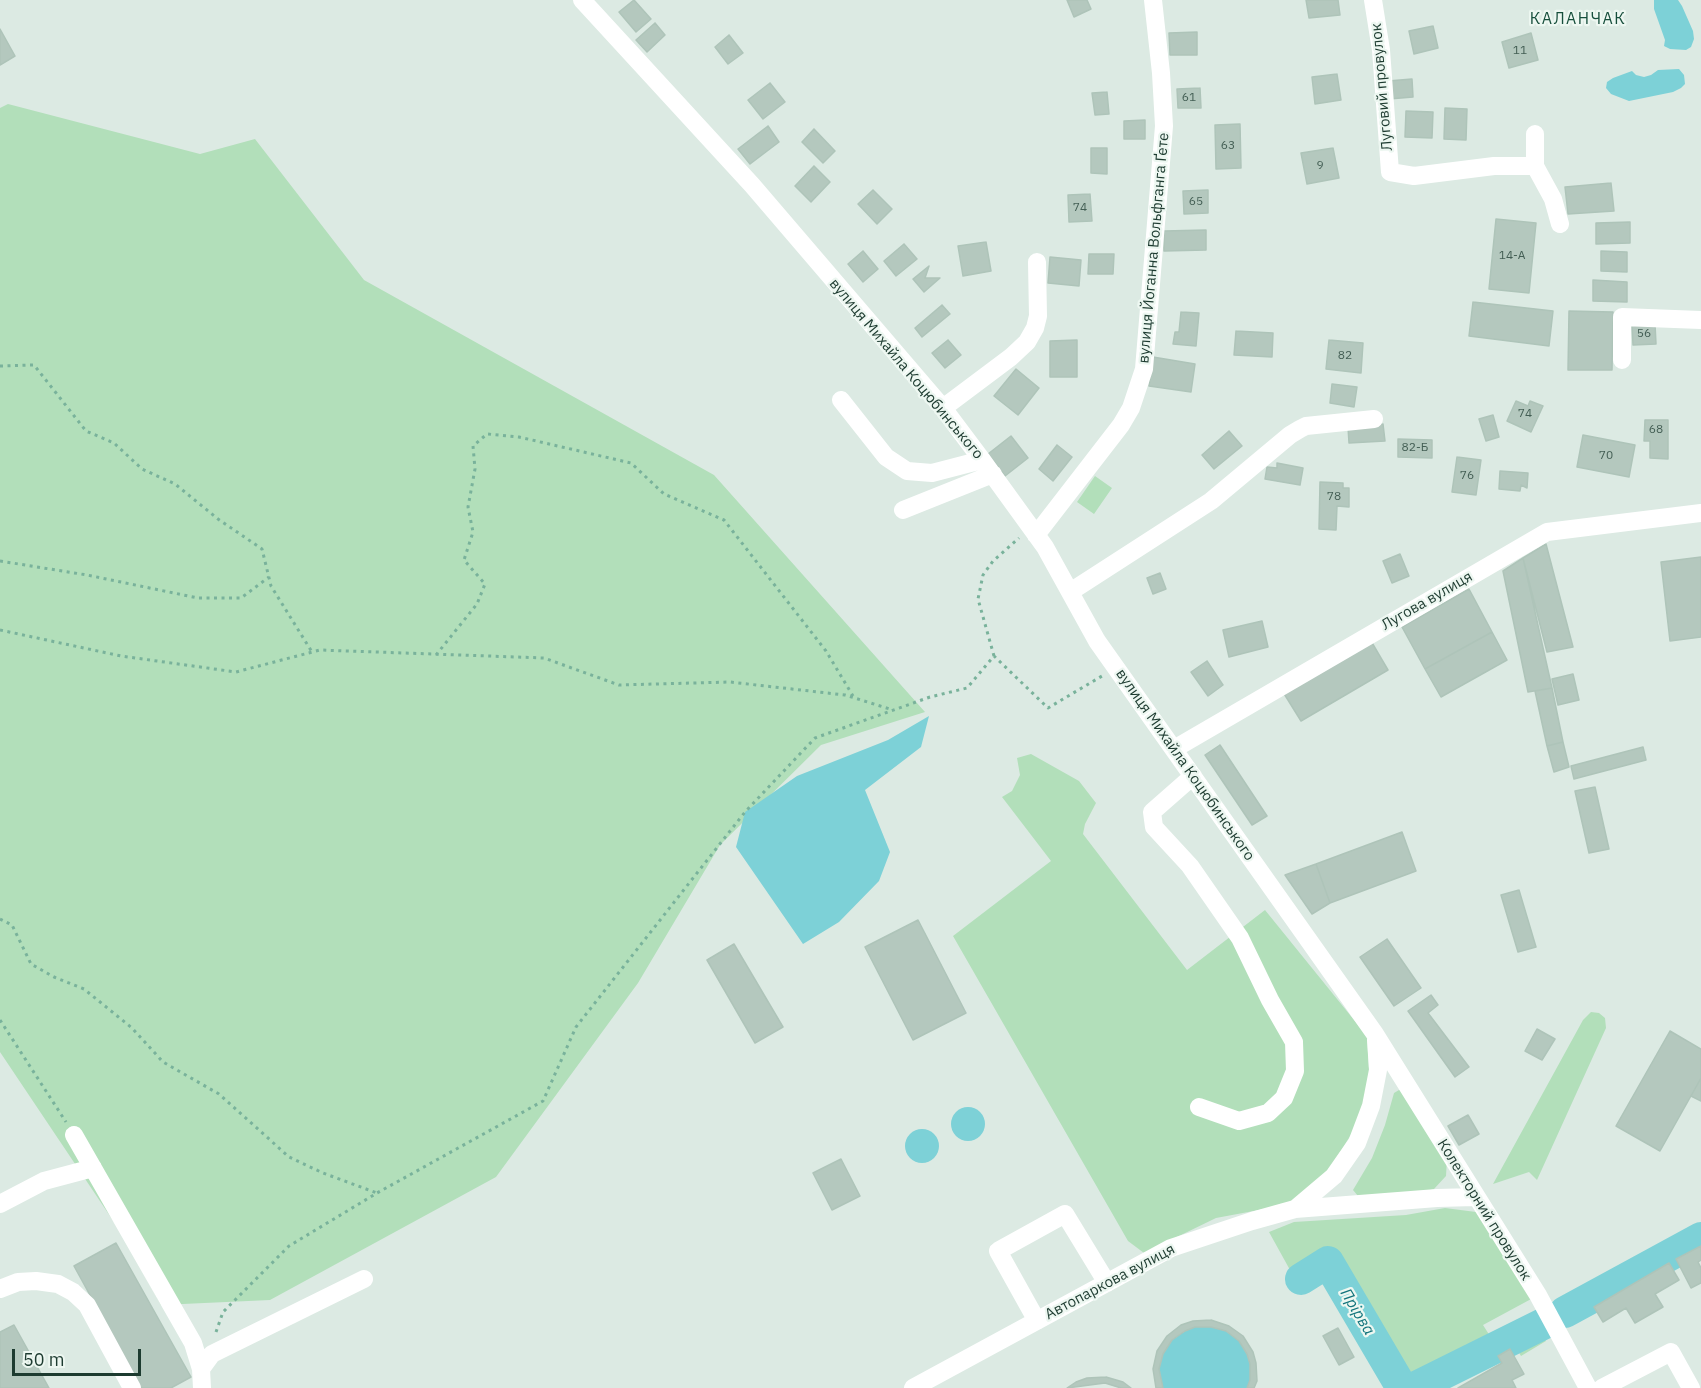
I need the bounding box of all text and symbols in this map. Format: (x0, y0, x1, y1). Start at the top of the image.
district label: КАЛАНЧАК (1530, 9, 1626, 29)
street label: Луговий провулок (1367, 22, 1397, 152)
house number: 11 (1513, 44, 1527, 58)
house number: 61 (1182, 91, 1196, 105)
street label: вулиця Йоганна Вольфганга Ґете (1135, 132, 1173, 364)
house number: 63 (1221, 139, 1235, 153)
house number: 9 (1316, 159, 1324, 173)
house number: 65 (1189, 195, 1203, 209)
house number: 74 (1073, 201, 1087, 215)
house number: 14-А (1499, 249, 1525, 263)
street label: вулиця Михайла Коцюбинського (825, 275, 987, 463)
house number: 56 (1637, 327, 1651, 341)
house number: 82 (1338, 349, 1352, 363)
house number: 74 (1518, 407, 1532, 421)
house number: 68 (1649, 423, 1663, 437)
house number: 82-Б (1402, 441, 1428, 455)
house number: 70 (1599, 449, 1613, 463)
house number: 76 (1460, 469, 1474, 483)
house number: 78 (1327, 490, 1341, 504)
street label: Лугова вулиця (1378, 568, 1476, 634)
street label: вулиця Михайла Коцюбинського (1112, 666, 1258, 864)
street label: Колекторний провулок (1433, 1136, 1535, 1284)
street label: Автопаркова вулиця (1042, 1240, 1178, 1324)
water label: Прірва (1336, 1285, 1378, 1339)
scale bar (15, 1337, 144, 1375)
text: 50 m (23, 1348, 65, 1371)

